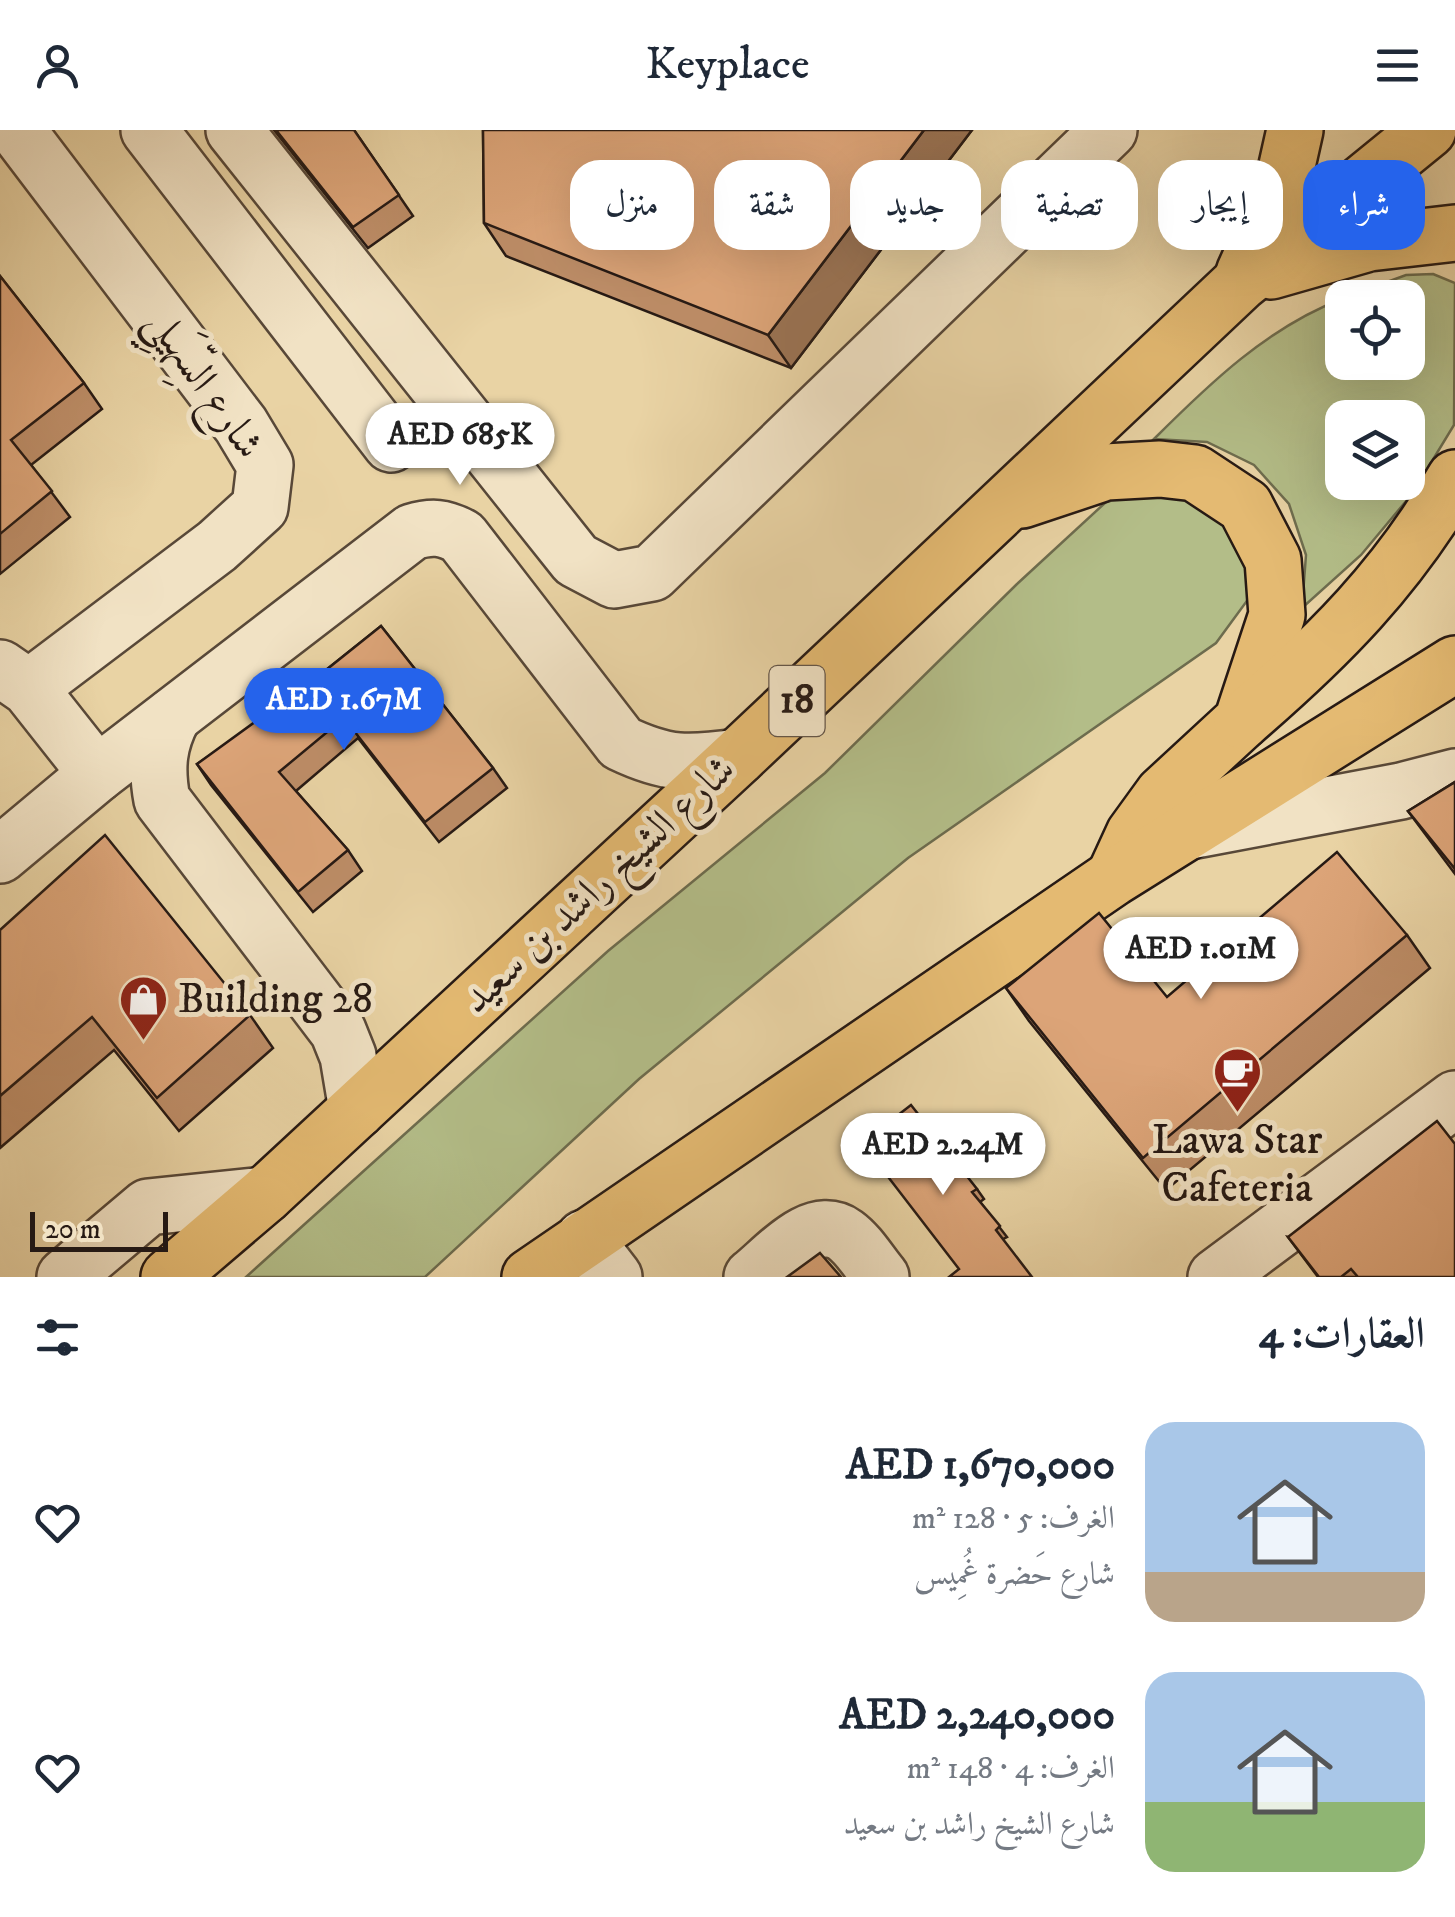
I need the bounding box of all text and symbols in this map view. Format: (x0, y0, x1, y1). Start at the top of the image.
text: Keyplace (645, 37, 810, 93)
icon: person (30, 38, 85, 93)
icon: menu (1370, 38, 1425, 93)
chip: منزل (570, 160, 694, 250)
chip: شقة (714, 160, 830, 250)
chip: جديد (850, 160, 981, 250)
chip: تصفية (1001, 160, 1138, 250)
chip: إيجار (1158, 160, 1283, 250)
chip: شراء (1303, 160, 1425, 250)
map controls (1325, 280, 1425, 500)
button: locate (1325, 280, 1425, 380)
street label: شارع السِّهَيلِي (124, 295, 279, 476)
button: layers (1325, 400, 1425, 500)
pin: AED 685K (357, 403, 563, 488)
text: AED 685K (388, 415, 532, 455)
road number: 18 (770, 666, 824, 736)
pin: AED 1.67M (230, 668, 458, 753)
text: AED 1.67M (266, 680, 422, 720)
street label: شارع الشيخ راشد بن سعيد (451, 744, 753, 1032)
pin: AED 1.01M (1087, 917, 1315, 1002)
text: AED 1.01M (1125, 929, 1277, 969)
shop icon: Building 28 (117, 974, 169, 1042)
place label: Building 28 (178, 974, 373, 1026)
cafe icon: Lawa Star Cafeteria (1211, 1046, 1263, 1114)
pin: AED 2.24M (829, 1113, 1057, 1198)
place label: Lawa Star Cafeteria (1152, 1115, 1323, 1215)
text: AED 2.24M (863, 1125, 1023, 1165)
scale bar (30, 1207, 168, 1252)
text: 20 m (45, 1212, 101, 1247)
text: العقارات: 4 (1259, 1309, 1425, 1361)
icon: filters (30, 1310, 85, 1365)
text: AED 1,670,000 (846, 1440, 1115, 1492)
icon: home (1225, 1462, 1345, 1582)
icon: heart (30, 1495, 85, 1550)
text: الغرف: 5 · 128 m² (912, 1499, 1115, 1539)
text: شارع حَضرة غُمِيس (914, 1555, 1115, 1595)
text: AED 2,240,000 (839, 1690, 1115, 1742)
icon: home (1225, 1712, 1345, 1832)
icon: heart (30, 1745, 85, 1800)
text: الغرف: 4 · 148 m² (907, 1749, 1115, 1789)
text: شارع الشيخ راشد بن سعيد (843, 1805, 1115, 1845)

